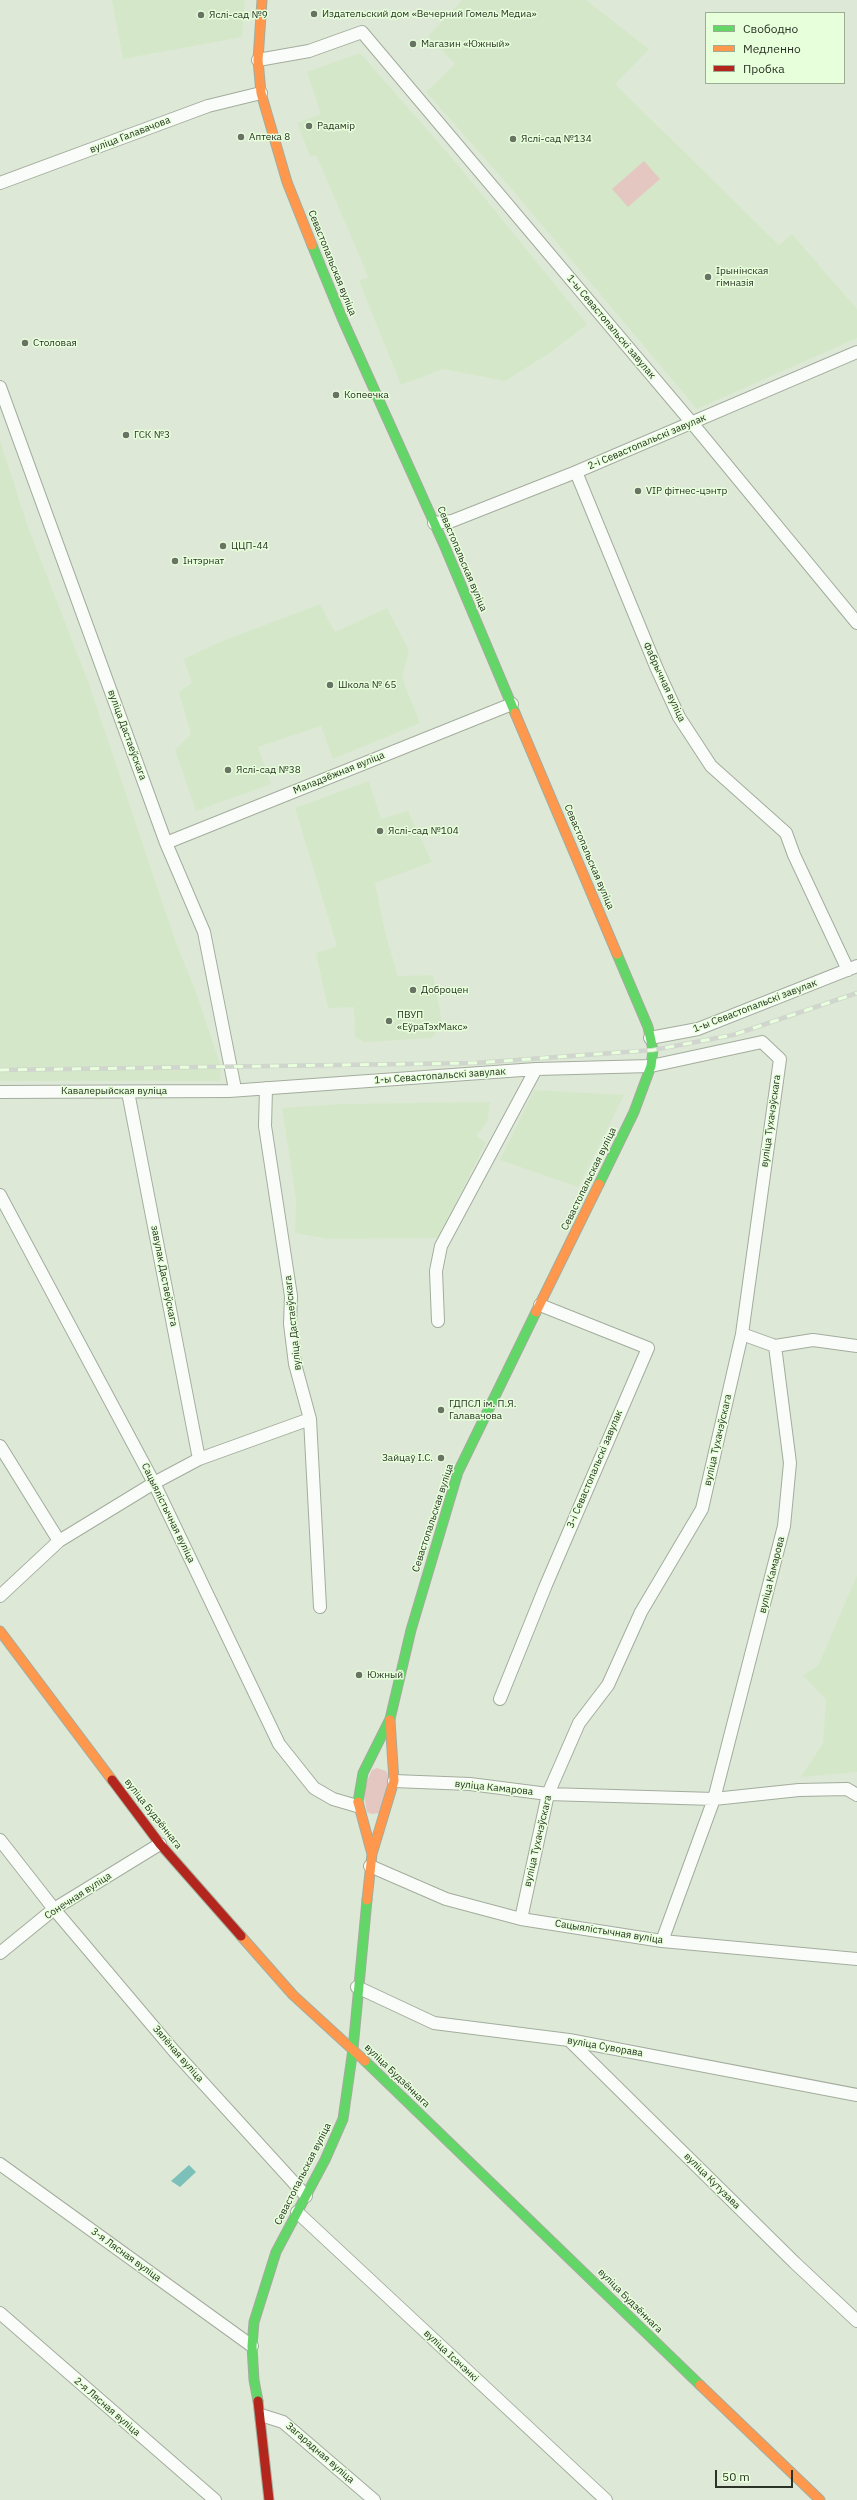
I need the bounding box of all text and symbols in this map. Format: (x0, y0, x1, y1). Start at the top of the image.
place label: Издательский дом «Вечерний Гомель Медиа» (322, 8, 537, 20)
place label: Яслі-сад №9 (209, 9, 268, 21)
marker: Издательский дом «Вечерний Гомель Медиа» (309, 9, 319, 19)
marker: Яслі-сад №9 (196, 10, 206, 20)
legend (705, 12, 845, 84)
text: Свободно (743, 21, 798, 36)
place label: Магазин «Южный» (421, 38, 510, 50)
marker: Магазин «Южный» (408, 39, 418, 49)
text: Медленно (743, 41, 801, 56)
text: Пробка (743, 61, 785, 76)
street label: вуліца Галавачова (88, 114, 172, 156)
place label: Радамір (317, 120, 355, 132)
marker: Радамір (304, 121, 314, 131)
place label: Аптека 8 (249, 131, 290, 143)
marker: Аптека 8 (236, 132, 246, 142)
place label: Яслі-сад №134 (521, 133, 592, 145)
marker: Яслі-сад №134 (508, 134, 518, 144)
street label: Севастопальская вуліца (305, 208, 359, 318)
place label: Ірынінская гімназія (716, 265, 768, 288)
marker: Ірынінская гімназія (703, 272, 713, 282)
street label: 1-ы Севастопальскі завулак (564, 273, 658, 381)
place label: Столовая (33, 337, 77, 349)
marker: Столовая (20, 338, 30, 348)
place label: Копеечка (344, 389, 389, 401)
marker: Копеечка (331, 390, 341, 400)
street label: 2-і Севастопальскі завулак (586, 412, 708, 472)
place label: ГСК №3 (134, 429, 170, 441)
marker: ГСК №3 (121, 430, 131, 440)
place label: VIP фітнес-цэнтр (646, 485, 727, 497)
marker: VIP фітнес-цэнтр (633, 486, 643, 496)
street label: Севастопальская вуліца (434, 505, 490, 613)
place label: ЦЦП-44 (231, 540, 269, 552)
marker: ЦЦП-44 (218, 541, 228, 551)
place label: Інтэрнат (183, 555, 224, 567)
marker: Інтэрнат (170, 556, 180, 566)
street label: Фабрычная вуліца (640, 640, 688, 724)
place label: Школа № 65 (338, 679, 396, 691)
marker: Школа № 65 (325, 680, 335, 690)
street label: вуліца Дастаеўскага (105, 688, 149, 782)
street label: Маладзёжная вуліца (292, 749, 386, 797)
place label: Яслі-сад №38 (236, 764, 301, 776)
marker: Яслі-сад №38 (223, 765, 233, 775)
street label: Севастопальская вуліца (561, 803, 617, 911)
place label: Яслі-сад №104 (388, 825, 459, 837)
marker: Яслі-сад №104 (375, 826, 385, 836)
street label: 1-ы Севастопальскі завулак (691, 977, 819, 1035)
place label: Доброцен (421, 984, 468, 996)
marker: Доброцен (408, 985, 418, 995)
place label: ПВУП «ЕўраТэхМакс» (397, 1009, 468, 1032)
marker: ПВУП «ЕўраТэхМакс» (384, 1016, 394, 1026)
street label: 1-ы Севастопальскі завулак (374, 1065, 506, 1087)
street label: вуліца Тухачэўскага (759, 1074, 783, 1168)
street label: Кавалерыйская вуліца (61, 1085, 167, 1097)
street label: Севастопальская вуліца (559, 1126, 619, 1232)
street label: завулак Дастаеўскага (148, 1224, 180, 1328)
street label: вуліца Дастаеўскага (282, 1275, 304, 1371)
street label: вуліца Тухачэўскага (702, 1393, 734, 1487)
place label: ГДПСЛ ім. П.Я. Галавачова (449, 1398, 516, 1422)
marker: ГДПСЛ ім. П.Я. Галавачова (436, 1405, 446, 1415)
street label: 3-і Севастопальскі завулак (565, 1408, 625, 1530)
place label: Зайцаў І.С. (382, 1452, 433, 1464)
marker: Зайцаў І.С. (436, 1453, 446, 1463)
street label: Сацыялістычная вуліца (139, 1461, 197, 1565)
street label: Севастопальская вуліца (410, 1462, 456, 1574)
street label: вуліца Камарова (757, 1535, 787, 1615)
place label: Южный (367, 1669, 403, 1681)
marker: Южный (354, 1670, 364, 1680)
street label: вуліца Будзённага (122, 1776, 184, 1852)
street label: вуліца Камарова (454, 1778, 534, 1798)
street label: вуліца Тухачэўскага (522, 1794, 554, 1888)
street label: Сонечная вуліца (42, 1870, 114, 1922)
street label: Сацыялістычная вуліца (554, 1918, 664, 1946)
street label: Зялёная вуліца (150, 2023, 206, 2085)
street label: вуліца Суворава (566, 2034, 644, 2060)
street label: вуліца Будзённага (362, 2042, 432, 2110)
street label: Севастопальская вуліца (272, 2121, 334, 2227)
street label: вуліца Кутузава (681, 2150, 743, 2212)
street label: 3-я Лясная вуліца (89, 2226, 163, 2284)
street label: вуліца Будзённага (595, 2266, 665, 2336)
street label: вуліца Ісачэнкі (421, 2327, 481, 2385)
street label: 2-я Лясная вуліца (71, 2375, 143, 2439)
street label: Загарадная вуліца (283, 2420, 357, 2486)
scale bar (717, 2462, 795, 2488)
text: 50 m (722, 2469, 750, 2484)

